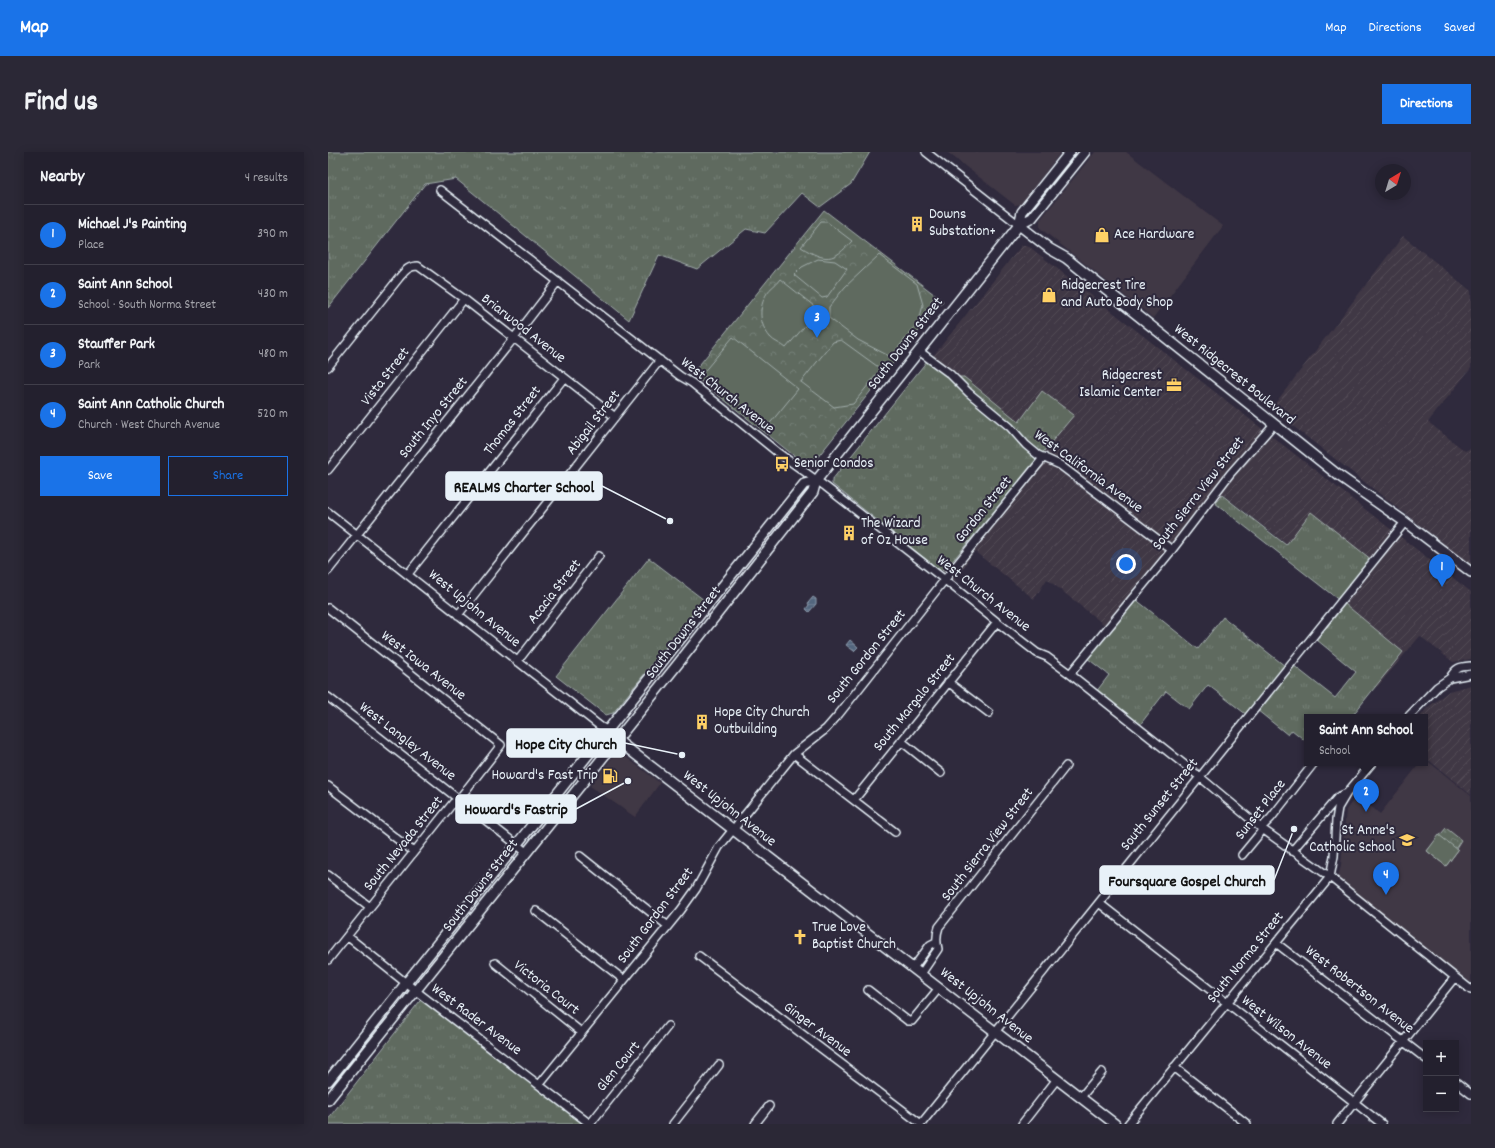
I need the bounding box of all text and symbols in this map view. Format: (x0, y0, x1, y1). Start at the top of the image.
text: Map (20, 15, 49, 42)
text: Map (1325, 18, 1347, 38)
text: Directions (1369, 18, 1422, 38)
text: Saved (1444, 18, 1475, 38)
text: Find us (24, 84, 98, 124)
button: Directions (1382, 84, 1471, 124)
north arrow (1375, 164, 1411, 200)
text: Nearby (40, 166, 84, 190)
text: 4 results (245, 169, 288, 188)
place label: Downs Substation+ (929, 204, 996, 243)
text: Michael J's Painting (78, 214, 187, 236)
building icon: Downs Substation+ (908, 215, 926, 233)
place label: Ace Hardware (1114, 224, 1195, 246)
text: 1 (52, 225, 54, 244)
text: 390 m (257, 225, 288, 244)
shop icon: Ace Hardware (1093, 226, 1111, 244)
text: Place (78, 236, 104, 255)
text: Saint Ann School (78, 274, 172, 296)
place label: Ridgecrest Tire and Auto Body Shop (1061, 275, 1173, 314)
text: 2 (50, 285, 56, 304)
text: 430 m (258, 285, 288, 304)
shop icon: Ridgecrest Tire and Auto Body Shop (1040, 286, 1058, 304)
street label: Briarwood Avenue (476, 289, 570, 369)
street label: South Downs Street (863, 292, 950, 395)
text: School · South Norma Street (78, 296, 216, 315)
pin: 3 (804, 305, 830, 338)
street label: West Ridgecrest Boulevard (1169, 319, 1299, 431)
text: Stauffer Park (78, 334, 155, 356)
street label: Vista Street (356, 343, 416, 411)
text: 3 (50, 345, 56, 364)
text: 480 m (258, 345, 288, 364)
street label: West Church Avenue (675, 352, 779, 440)
text: Park (78, 356, 100, 375)
place label: Ridgecrest Islamic Center (1079, 365, 1162, 404)
street label: South Inyo Street (394, 372, 474, 464)
office icon: Ridgecrest Islamic Center (1165, 376, 1183, 394)
street label: Thomas Street (479, 381, 548, 461)
street label: Abigail Street (562, 385, 627, 460)
text: Saint Ann Catholic Church (78, 394, 224, 416)
text: 4 (50, 405, 56, 424)
text: 520 m (257, 405, 288, 424)
text: Church · West Church Avenue (78, 416, 220, 435)
street label: West California Avenue (1029, 425, 1147, 519)
street label: South Sierra View Street (1147, 432, 1251, 556)
place label: Senior Condos (794, 453, 874, 475)
bus stop icon: Senior Condos (773, 455, 791, 473)
button: Save (40, 456, 160, 496)
button: Share (168, 456, 288, 496)
street label: Gordon Street (950, 471, 1018, 548)
callout: REALMS Charter School (446, 472, 602, 500)
text: REALMS Charter School (454, 477, 594, 500)
place label: The Wizard of Oz House (861, 513, 928, 552)
building icon: The Wizard of Oz House (840, 524, 858, 542)
street label: West Church Avenue (931, 550, 1035, 638)
your location (1116, 554, 1136, 574)
pin: 1 (1429, 554, 1455, 587)
street label: Acacia Street (523, 555, 588, 629)
street label: West Upjohn Avenue (423, 565, 525, 654)
street label: South Downs Street (641, 581, 728, 684)
street label: South Gordon Street (822, 605, 912, 709)
street label: West Iowa Avenue (376, 626, 471, 707)
street label: South Margalo Street (868, 649, 962, 757)
street label: West Langley Avenue (354, 697, 461, 787)
place label: Hope City Church Outbuilding (714, 702, 810, 741)
building icon: Hope City Church Outbuilding (693, 713, 711, 731)
popup (1304, 714, 1428, 766)
text: Saint Ann School (1319, 720, 1413, 742)
callout: Hope City Church (507, 729, 625, 757)
text: Hope City Church (515, 734, 617, 757)
text: School (1319, 742, 1350, 761)
street label: South Sunset Street (1116, 753, 1205, 856)
place label: Howard's Fast Trip (491, 765, 598, 787)
street label: West Upjohn Avenue (677, 765, 781, 853)
fuel station icon: Howard's Fast Trip (601, 767, 619, 785)
street label: Sunset Place (1230, 775, 1292, 845)
pin: 2 (1353, 779, 1379, 812)
street label: South Sierra View Street (936, 783, 1040, 907)
street label: South Nevada Street (359, 791, 450, 896)
callout: Howard's Fastrip (456, 795, 576, 823)
text: Howard's Fastrip (464, 799, 568, 822)
place label: St Anne's Catholic School (1309, 820, 1395, 859)
school or university icon: St Anne's Catholic School (1398, 831, 1416, 849)
street label: South Downs Street (438, 834, 525, 937)
pin: 4 (1373, 862, 1399, 895)
street label: South Gordon Street (612, 863, 700, 969)
callout: Foursquare Gospel Church (1100, 866, 1274, 894)
text: Foursquare Gospel Church (1108, 871, 1266, 894)
street label: South Norma Street (1202, 907, 1290, 1009)
place label: True Love Baptist Church (812, 917, 896, 956)
church icon: True Love Baptist Church (791, 928, 809, 946)
street label: West Robertson Avenue (1300, 940, 1419, 1040)
street label: Victoria Court (508, 955, 584, 1021)
street label: West Upjohn Avenue (934, 962, 1038, 1050)
street label: West Rader Avenue (426, 979, 526, 1062)
street label: West Wilson Avenue (1236, 991, 1336, 1076)
street label: Ginger Avenue (778, 997, 856, 1063)
street label: Glen Court (592, 1036, 647, 1097)
map controls (1423, 1040, 1459, 1112)
button: + (1423, 1040, 1459, 1076)
button: − (1423, 1076, 1459, 1112)

